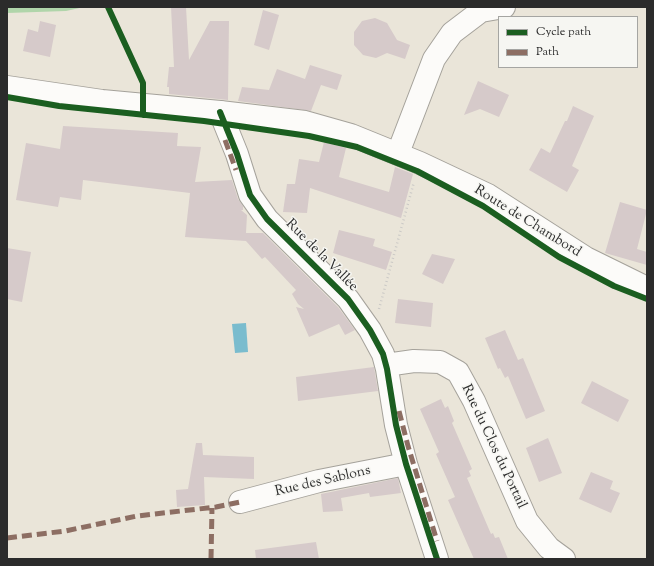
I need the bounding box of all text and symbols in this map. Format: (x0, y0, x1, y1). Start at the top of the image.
legend (498, 16, 638, 68)
text: Cycle path (536, 23, 591, 41)
text: Path (536, 43, 559, 61)
street label: Route de Chambord (470, 182, 584, 262)
street label: Rue de la Vallée (281, 216, 361, 296)
street label: Rue du Clos du Portail (457, 382, 529, 512)
street label: Rue des Sablons (274, 463, 372, 501)

